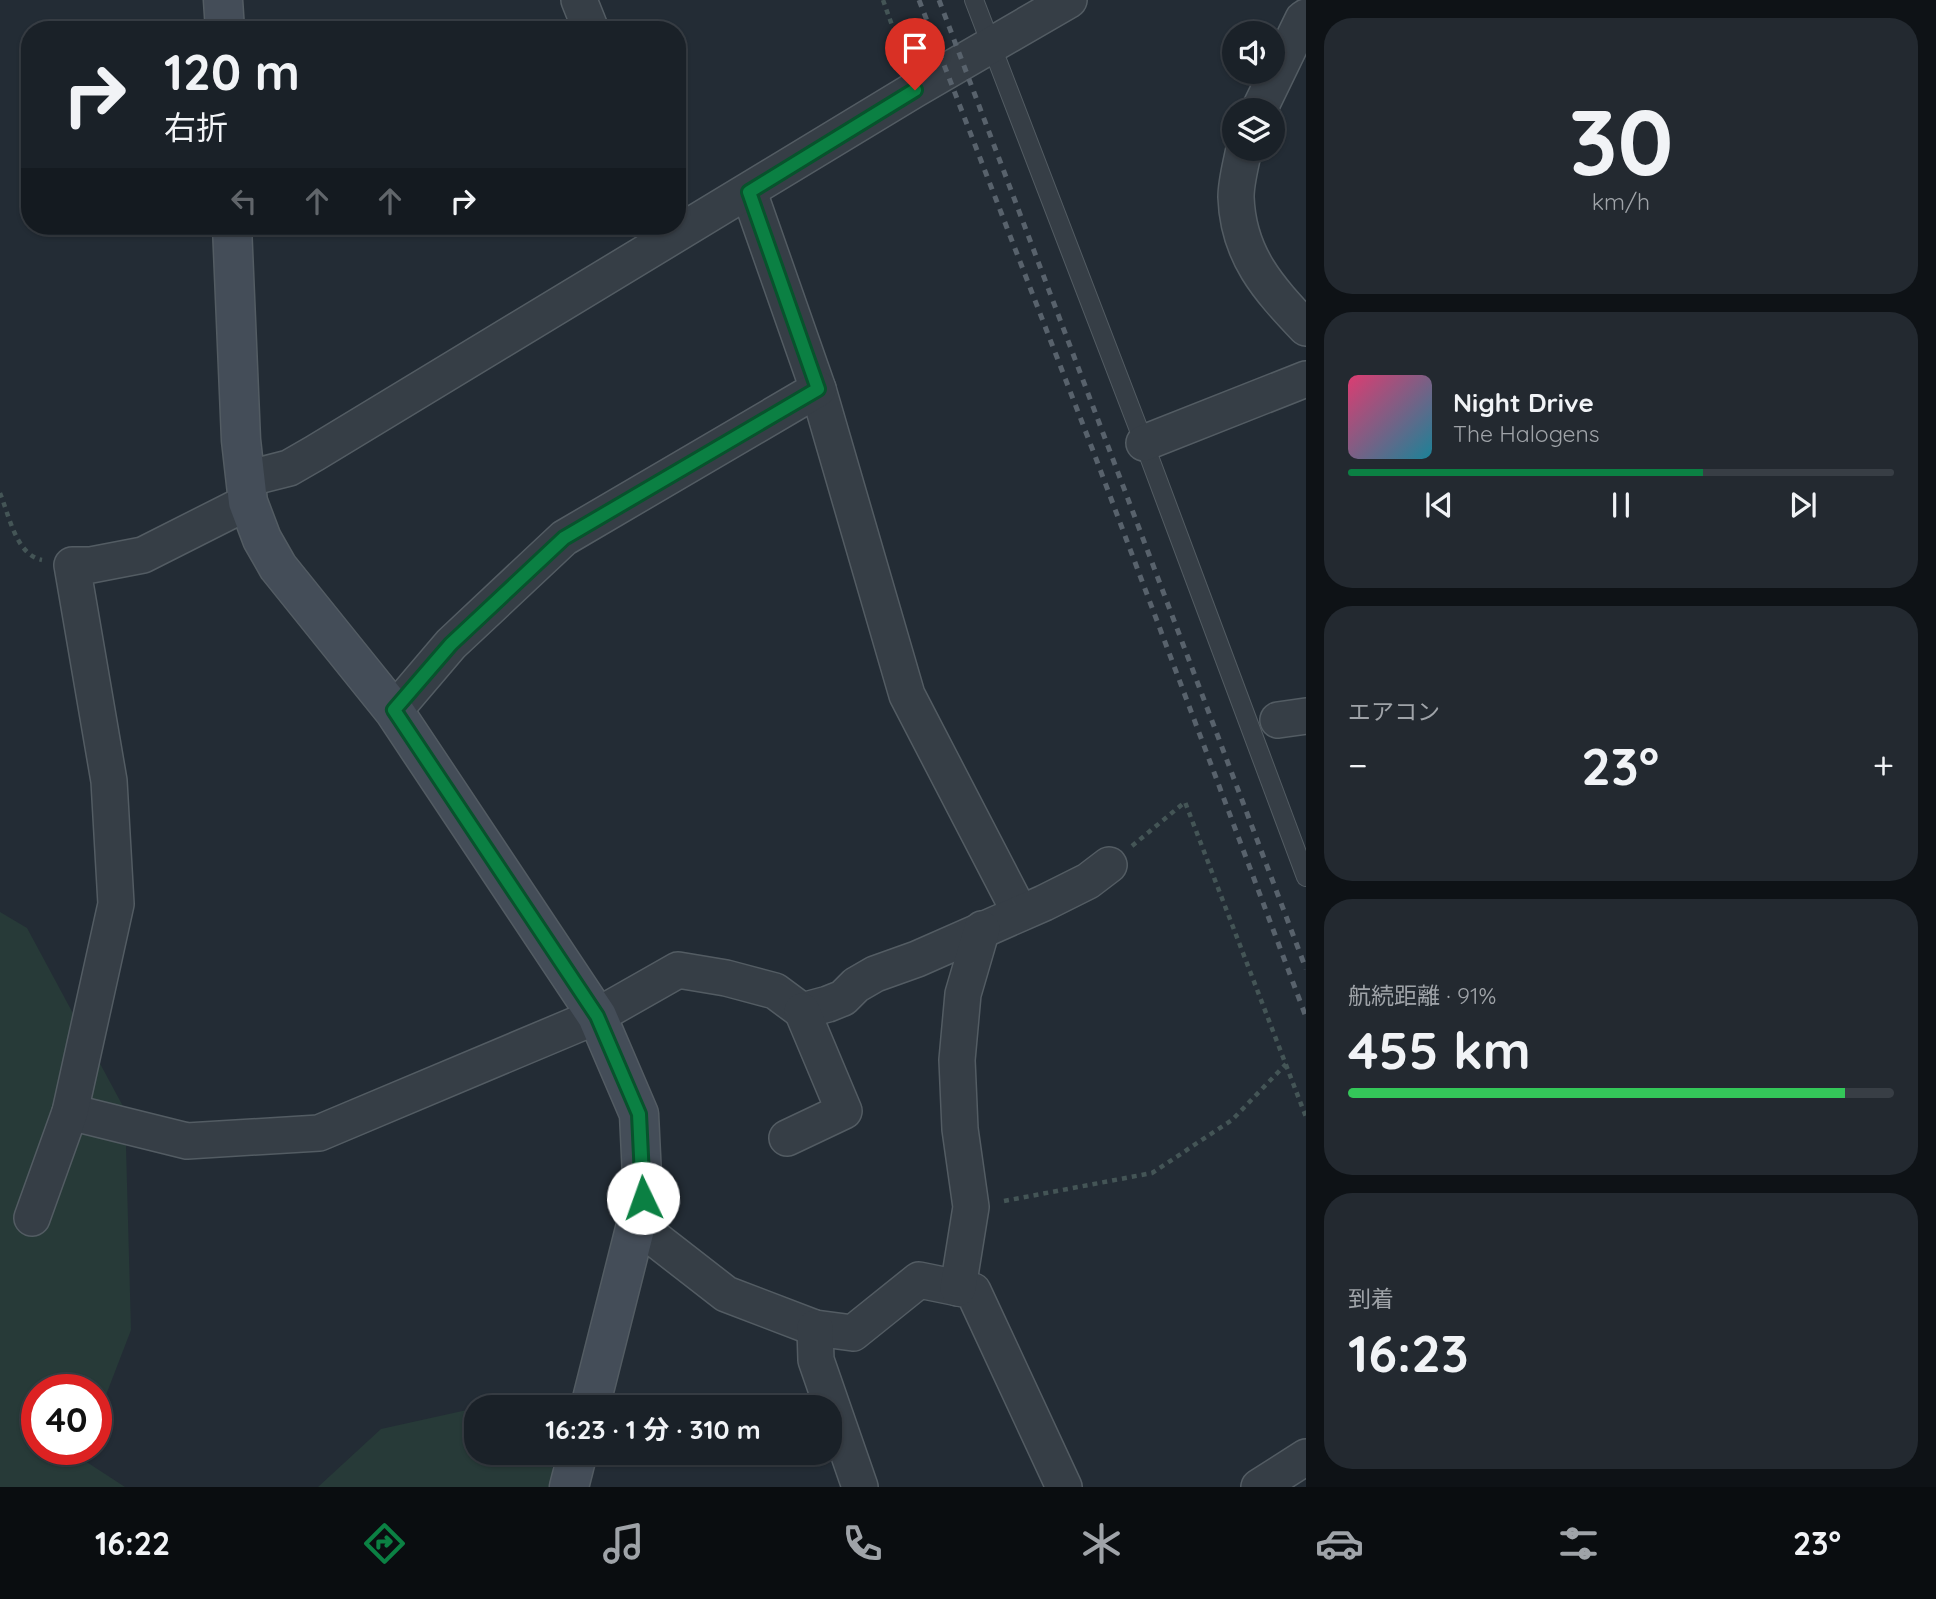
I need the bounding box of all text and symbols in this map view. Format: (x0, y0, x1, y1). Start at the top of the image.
pin (885, 18, 945, 90)
map controls (1222, 21, 1285, 161)
button: sound (1222, 21, 1285, 84)
icon: arrive (896, 29, 934, 67)
text: 120 m (164, 41, 300, 102)
icon: right (49, 49, 140, 140)
text: 30 (1569, 84, 1673, 198)
button: layers (1222, 98, 1285, 161)
text: 右折 (164, 107, 228, 147)
icon: left (225, 182, 263, 220)
icon: ahead (298, 182, 336, 220)
icon: ahead (371, 182, 409, 220)
icon: right (444, 182, 482, 220)
text: km/h (1592, 187, 1650, 216)
text: Night Drive (1453, 386, 1594, 419)
text: The Halogens (1453, 419, 1600, 448)
icon: previous (1420, 486, 1458, 524)
icon: pause (1602, 486, 1640, 524)
icon: next (1784, 486, 1822, 524)
text: エアコン (1348, 697, 1440, 726)
text: 23° (1581, 733, 1659, 798)
text: − (1348, 741, 1368, 789)
text: + (1873, 741, 1894, 789)
text: 航続距離 · 91% (1348, 981, 1496, 1010)
text: 455 km (1348, 1017, 1531, 1082)
position arrow (606, 1161, 680, 1235)
text: 到着 (1348, 1284, 1394, 1313)
text: 16:23 (1348, 1320, 1469, 1385)
speed limit sign: 40 (21, 1374, 112, 1465)
text: 16:23 · 1 分 · 310 m (545, 1413, 761, 1446)
icon: directions (360, 1519, 409, 1568)
icon: music (599, 1519, 648, 1568)
icon: phone (838, 1519, 887, 1568)
icon: climate (1077, 1519, 1126, 1568)
icon: car (1315, 1519, 1364, 1568)
icon: filters (1554, 1519, 1603, 1568)
text: 16:22 (95, 1523, 170, 1563)
text: 23° (1793, 1523, 1841, 1563)

